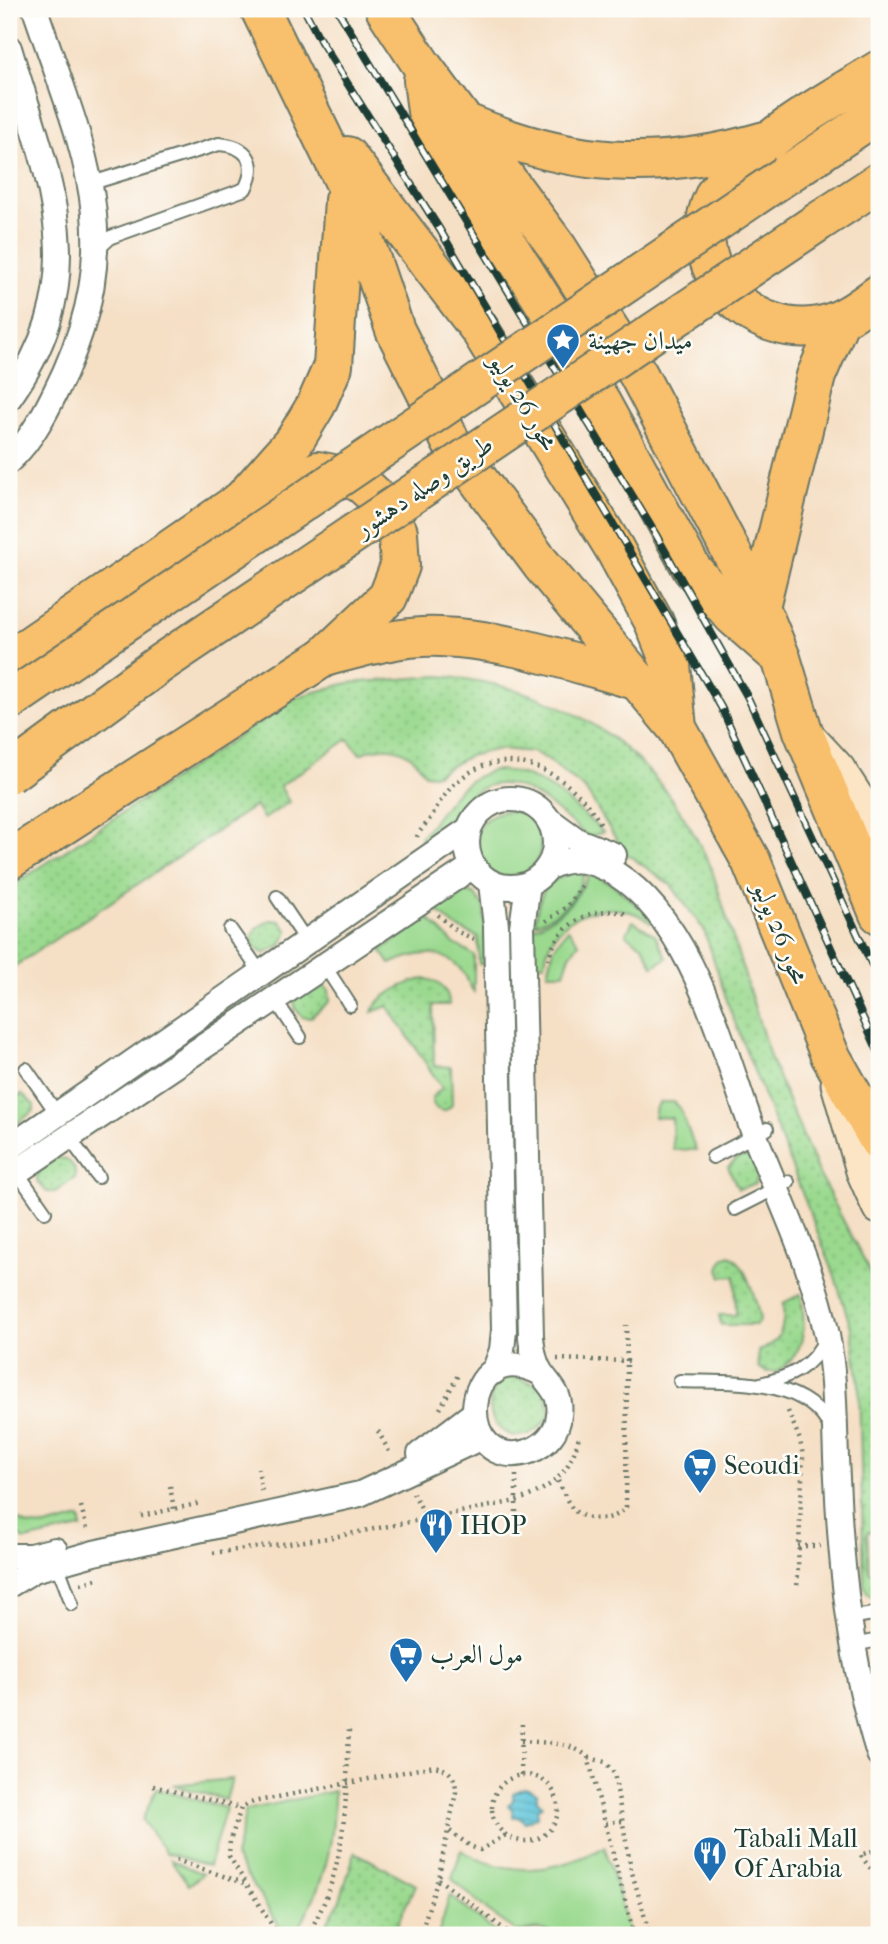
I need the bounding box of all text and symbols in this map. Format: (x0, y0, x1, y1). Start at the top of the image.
place icon: ميدان جهينة (544, 321, 582, 370)
place label: ميدان جهينة (588, 325, 693, 356)
street label: محور 26 يوليو (481, 345, 565, 457)
street label: طريق وصله دهشور (346, 428, 500, 546)
street label: محور 26 يوليو (744, 875, 816, 989)
supermarket icon: Seoudi (681, 1446, 719, 1495)
place label: Seoudi (724, 1450, 800, 1481)
restaurant icon: IHOP (417, 1506, 455, 1555)
place label: IHOP (460, 1510, 527, 1541)
supermarket icon: مول العرب (387, 1635, 425, 1684)
place label: مول العرب (430, 1639, 523, 1671)
place label: Tabali Mall Of Arabia (734, 1823, 858, 1884)
restaurant icon: Tabali Mall Of Arabia (691, 1834, 729, 1883)

